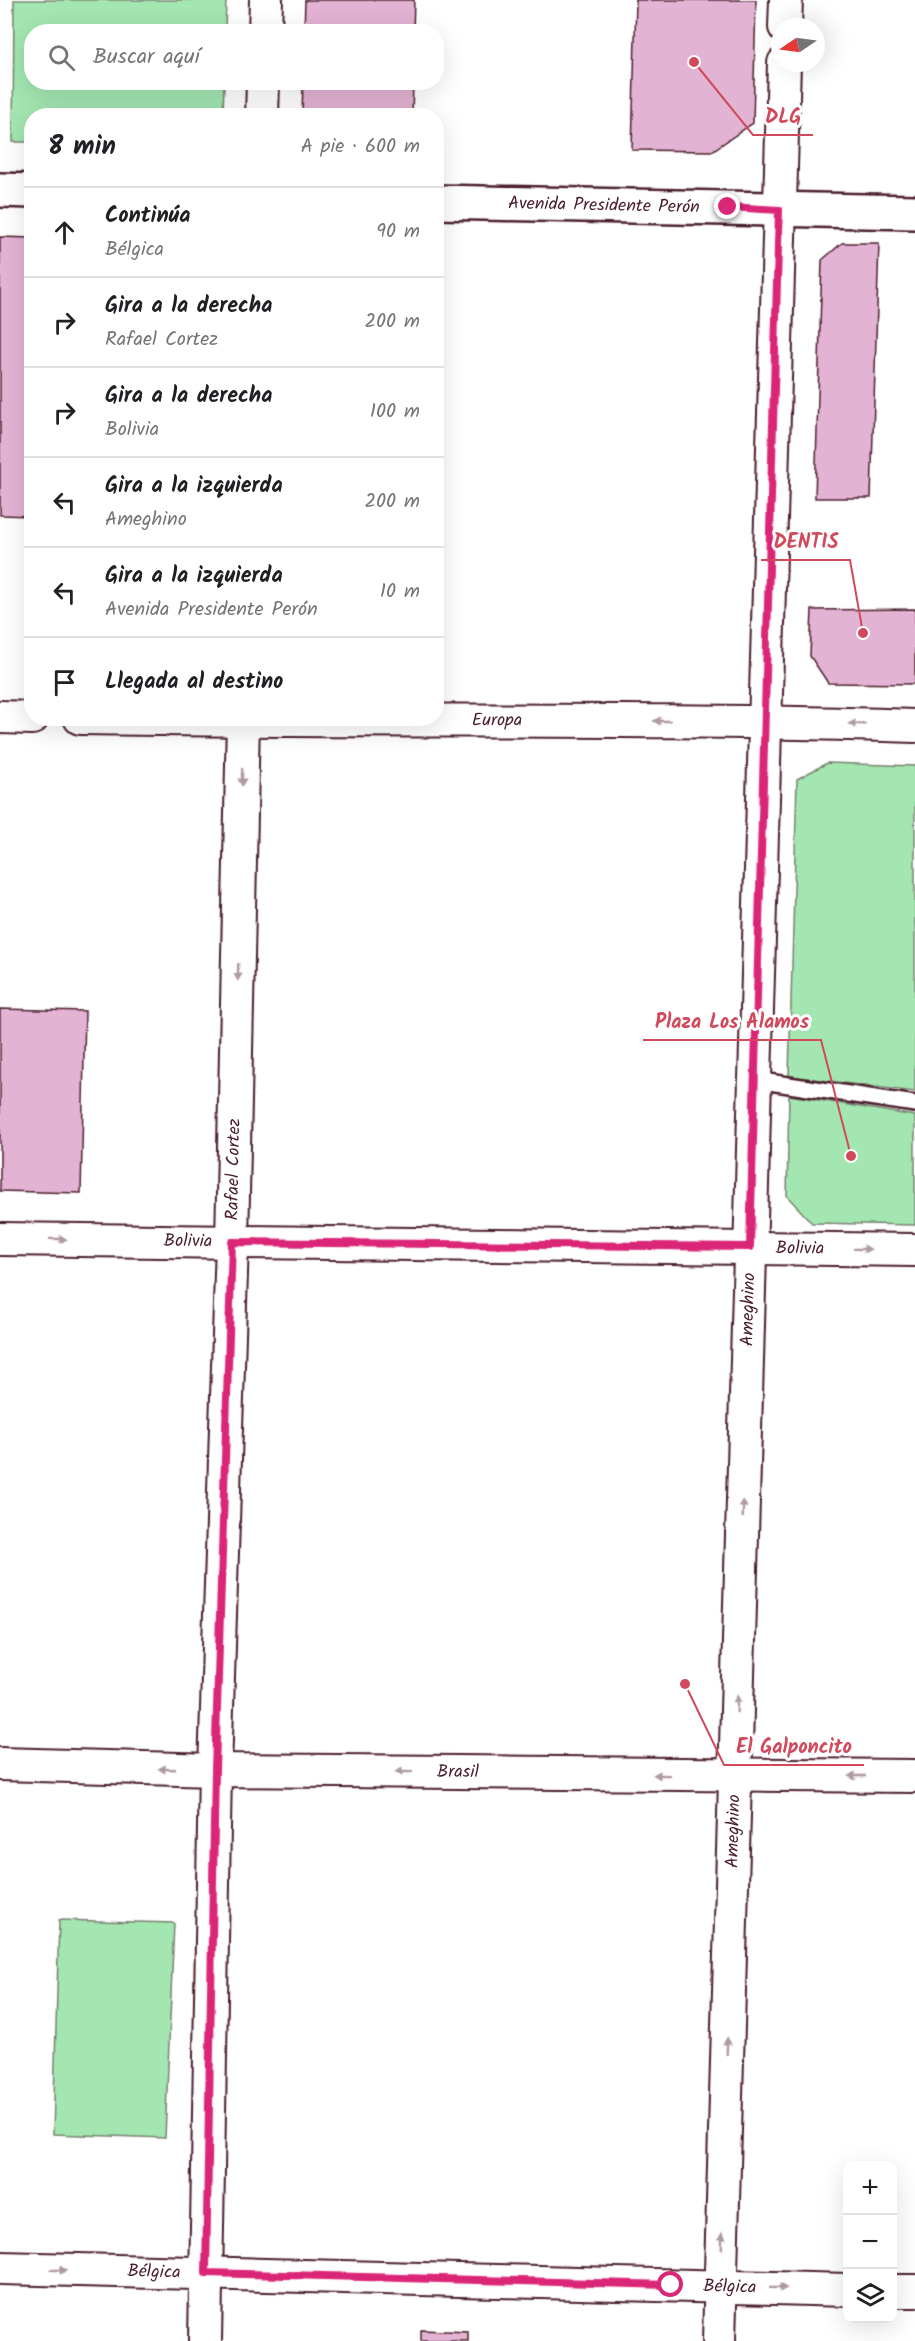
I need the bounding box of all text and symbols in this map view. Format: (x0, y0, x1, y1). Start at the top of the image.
north arrow (771, 18, 825, 72)
search box (24, 24, 444, 90)
text: Buscar aquí (93, 40, 200, 75)
icon: search (45, 41, 78, 74)
callout: DLG (753, 97, 813, 135)
text: DLG (765, 102, 801, 134)
text: 8 min (48, 126, 116, 168)
text: A pie · 600 m (301, 131, 420, 163)
street label: Avenida Presidente Perón (508, 189, 700, 222)
route end (714, 193, 740, 219)
text: Continúa (105, 199, 190, 234)
icon: ahead (48, 216, 81, 249)
text: 90 m (376, 216, 420, 248)
text: Bélgica (105, 234, 164, 266)
text: Gira a la derecha (105, 289, 272, 324)
icon: right (48, 306, 81, 339)
text: 200 m (364, 306, 420, 338)
text: Rafael Cortez (105, 324, 218, 356)
text: Gira a la derecha (105, 379, 272, 414)
icon: right (48, 396, 81, 429)
text: 100 m (370, 396, 420, 428)
text: Bolivia (105, 414, 159, 446)
text: Gira a la izquierda (105, 469, 283, 504)
icon: left (48, 486, 81, 519)
text: 200 m (364, 486, 420, 518)
text: Ameghino (105, 504, 187, 536)
callout: DENTIS (761, 522, 850, 560)
text: DENTIS (773, 527, 839, 559)
text: Gira a la izquierda (105, 559, 283, 594)
icon: left (48, 576, 81, 609)
text: 10 m (380, 576, 420, 608)
text: Avenida Presidente Perón (105, 594, 318, 626)
text: Llegada al destino (105, 665, 283, 700)
icon: arrive (48, 666, 81, 699)
street label: Europa (472, 706, 522, 735)
one-way arrow (652, 716, 671, 726)
one-way arrow (847, 719, 866, 729)
one-way arrow (237, 767, 246, 786)
one-way arrow (233, 962, 242, 981)
callout: Plaza Los Alamos (643, 1002, 821, 1040)
text: Plaza Los Alamos (655, 1007, 810, 1039)
street label: Rafael Cortez (218, 1118, 249, 1221)
street label: Bolivia (163, 1226, 213, 1256)
one-way arrow (49, 1234, 68, 1244)
street label: Bolivia (775, 1234, 824, 1263)
one-way arrow (853, 1244, 872, 1254)
street label: Ameghino (733, 1272, 764, 1347)
one-way arrow (738, 1499, 747, 1518)
one-way arrow (732, 1694, 742, 1713)
callout: El Galponcito (724, 1727, 864, 1765)
text: El Galponcito (736, 1732, 852, 1764)
street label: Brasil (437, 1757, 480, 1787)
one-way arrow (157, 1764, 176, 1774)
one-way arrow (394, 1767, 413, 1777)
one-way arrow (652, 1770, 671, 1780)
one-way arrow (847, 1771, 866, 1781)
street label: Ameghino (718, 1794, 749, 1868)
one-way arrow (722, 2036, 732, 2055)
map controls (843, 2161, 897, 2323)
button: + (843, 2161, 897, 2215)
button: − (843, 2215, 897, 2269)
one-way arrow (717, 2231, 726, 2250)
street label: Bélgica (127, 2257, 181, 2287)
one-way arrow (49, 2265, 68, 2274)
button: layers (843, 2269, 897, 2323)
route start (657, 2271, 683, 2297)
street label: Bélgica (703, 2272, 757, 2302)
one-way arrow (769, 2283, 788, 2293)

